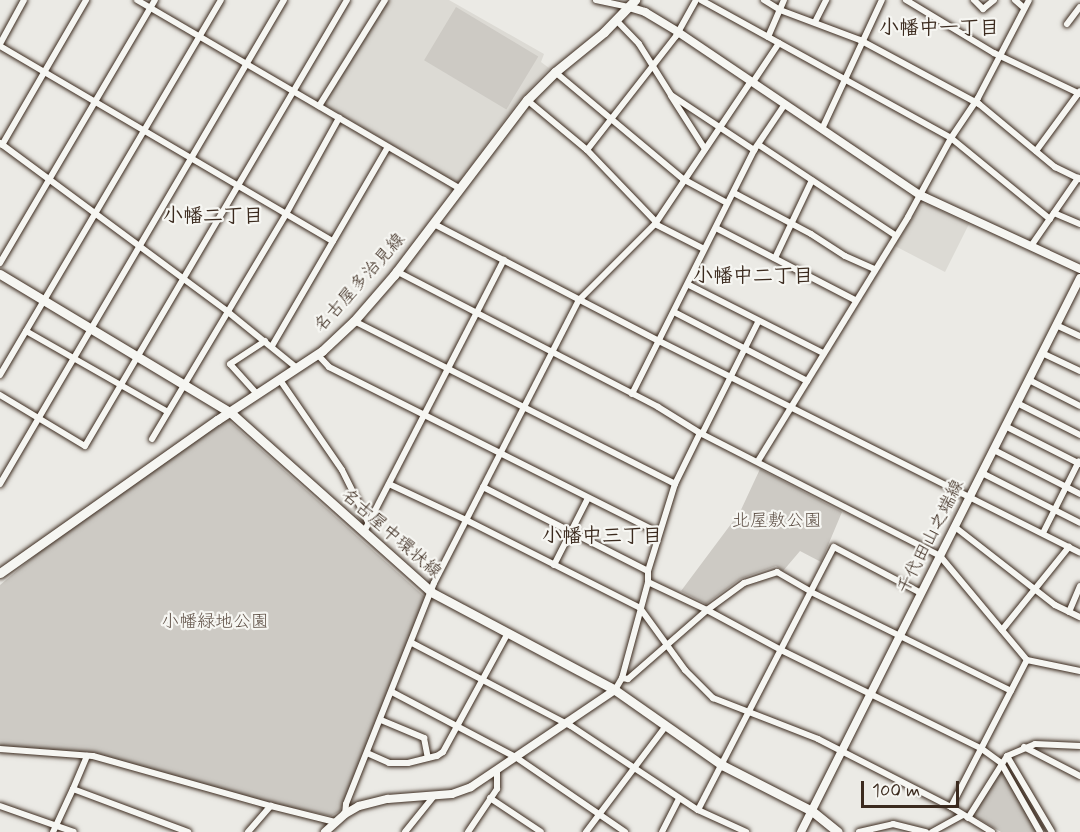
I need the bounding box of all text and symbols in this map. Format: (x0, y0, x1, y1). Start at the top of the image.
district label: 小幡中一丁目 (879, 16, 999, 40)
district label: 小幡二丁目 (163, 204, 263, 228)
street label: 名古屋多治見線 (310, 229, 410, 337)
district label: 小幡中二丁目 (693, 264, 813, 288)
street label: 千代田山之端線 (893, 476, 969, 598)
street label: 名古屋中環状線 (336, 485, 446, 583)
park label: 北屋敷公園 (732, 510, 822, 532)
district label: 小幡中三丁目 (542, 524, 662, 548)
park label: 小幡緑地公園 (161, 611, 269, 633)
scale bar (864, 769, 962, 807)
text: 100 m (872, 779, 920, 803)

